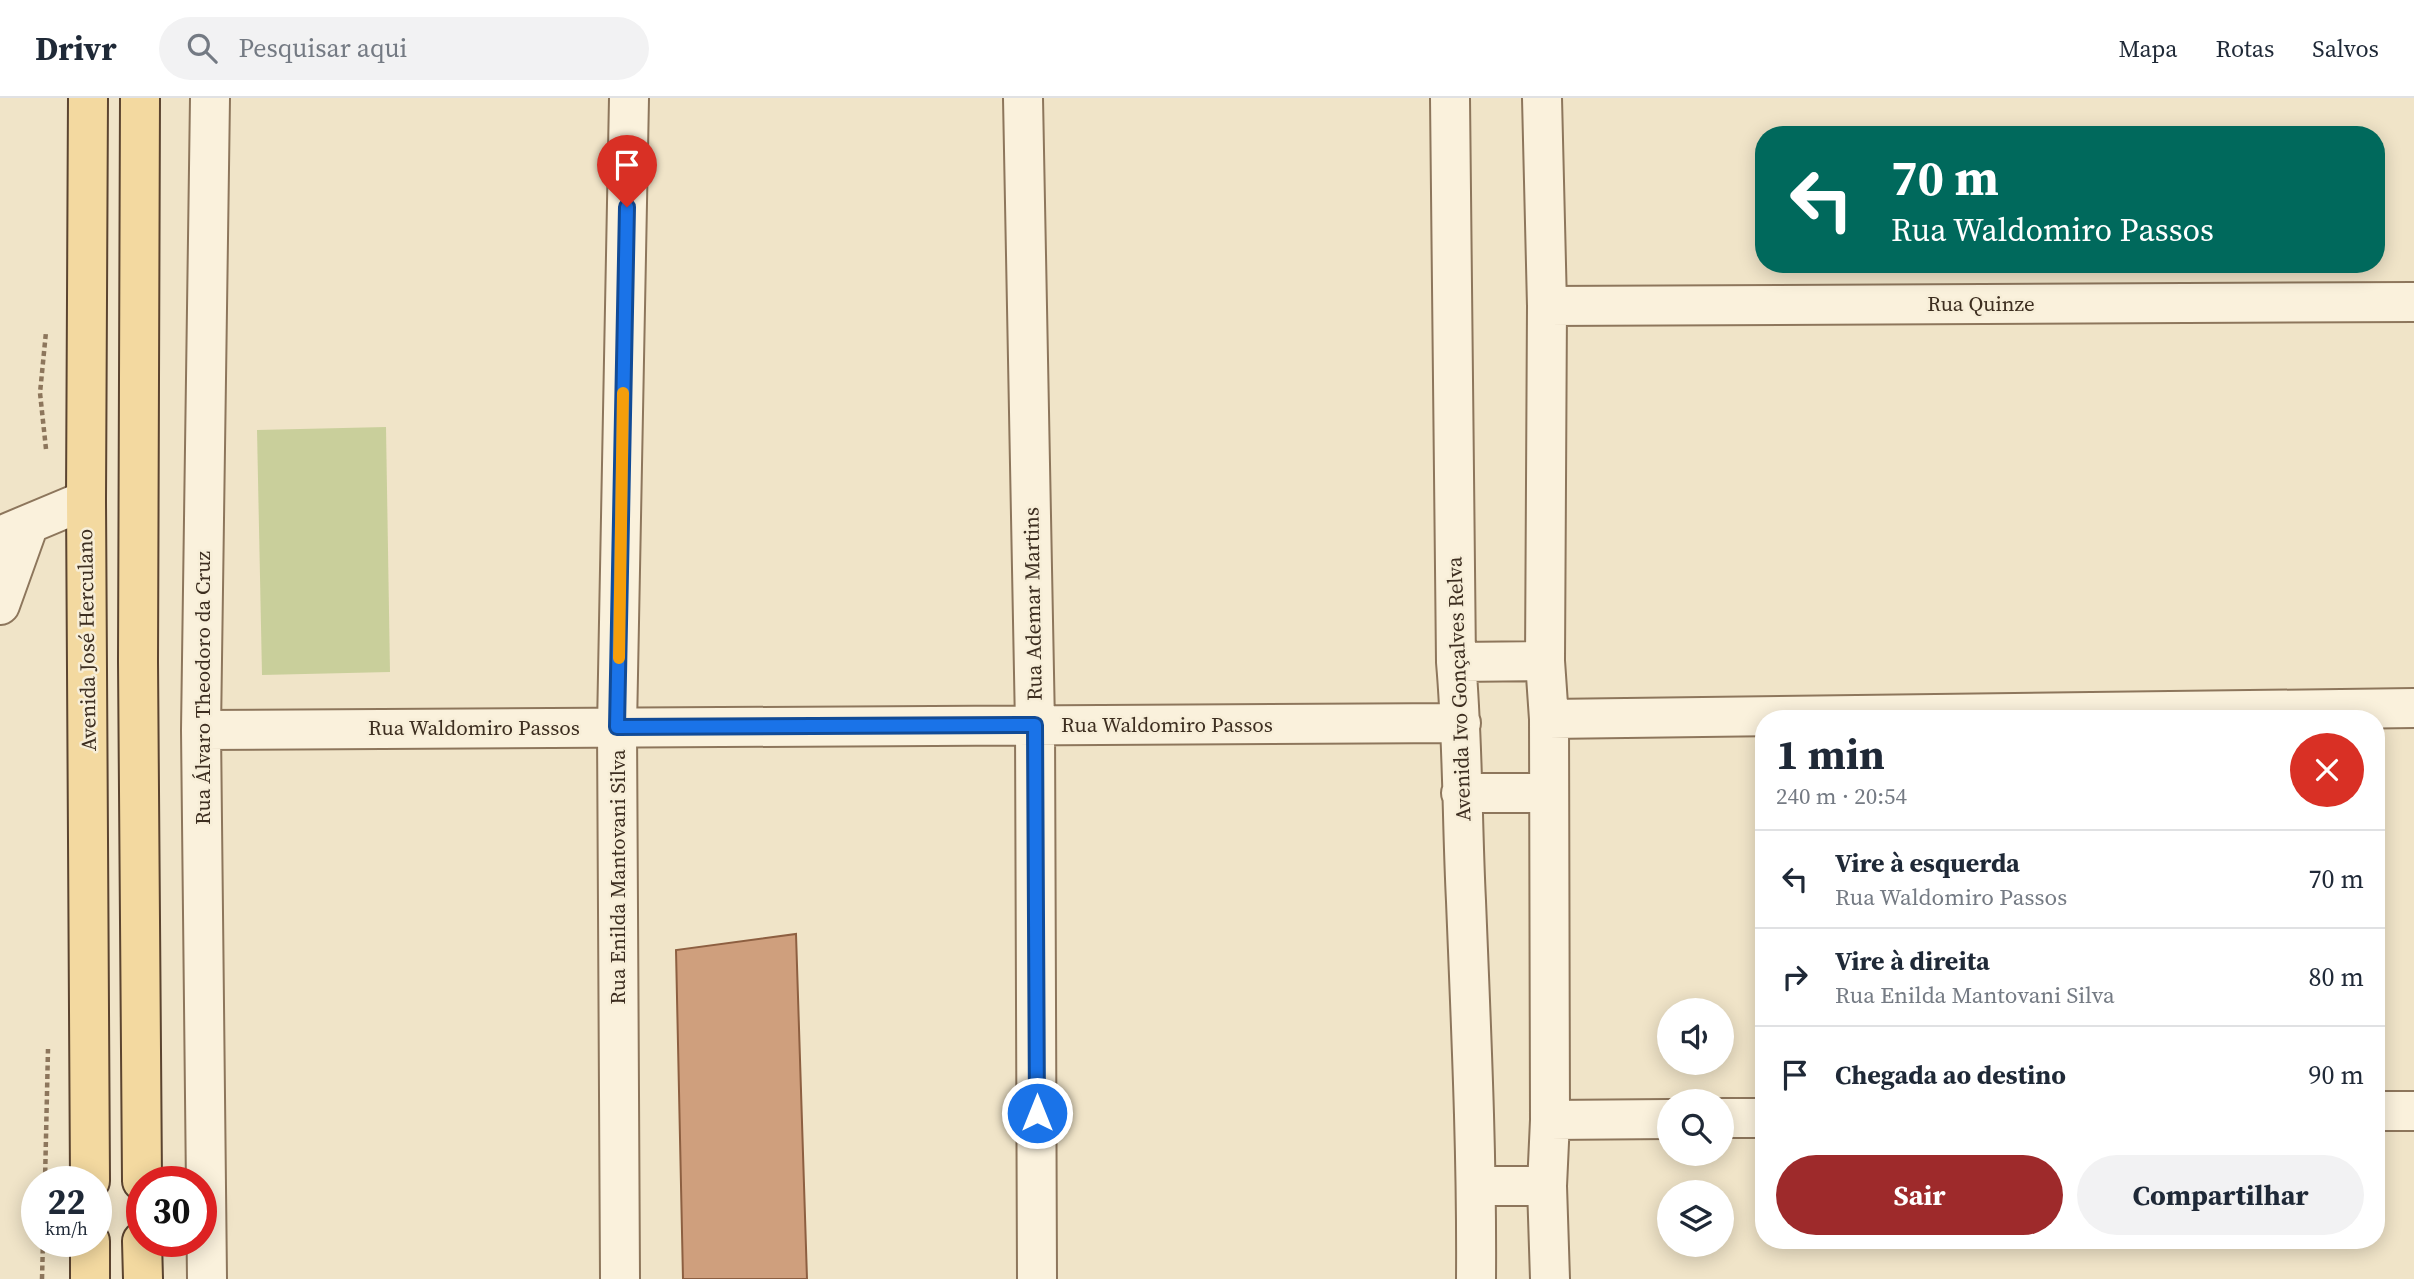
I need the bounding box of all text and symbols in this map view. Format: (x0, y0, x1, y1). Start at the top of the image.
search box (159, 17, 649, 80)
text: Drivr (35, 26, 117, 71)
icon: search (183, 29, 221, 67)
text: Pesquisar aqui (239, 30, 407, 66)
text: Mapa (2118, 32, 2178, 65)
text: Rotas (2216, 32, 2274, 65)
text: Salvos (2312, 32, 2379, 65)
pin (597, 135, 657, 207)
text: 70 m (1891, 144, 1999, 211)
icon: arrive (608, 146, 646, 184)
icon: left (1776, 154, 1867, 245)
text: Rua Waldomiro Passos (1891, 208, 2214, 252)
street label: Rua Quinze (1927, 289, 2035, 318)
street label: Rua Ademar Martins (1016, 507, 1049, 701)
street label: Avenida José Herculano (70, 529, 103, 751)
street label: Rua Álvaro Theodoro da Cruz (188, 551, 217, 825)
street label: Avenida Ivo Gonçalves Relva (1439, 556, 1478, 822)
street label: Rua Waldomiro Passos (1061, 710, 1273, 739)
street label: Rua Waldomiro Passos (368, 713, 580, 742)
text: 1 min (1776, 725, 1885, 783)
button: close (2290, 733, 2364, 807)
street label: Rua Enilda Mantovani Silva (603, 749, 632, 1005)
text: 240 m · 20:54 (1776, 780, 1907, 812)
text: Vire à esquerda (1835, 845, 2020, 881)
icon: left (1776, 860, 1814, 898)
text: 70 m (2309, 861, 2364, 897)
text: Rua Waldomiro Passos (1835, 881, 2067, 913)
text: Vire à direita (1835, 943, 1990, 979)
icon: right (1776, 958, 1814, 996)
text: 80 m (2309, 959, 2364, 995)
text: Rua Enilda Mantovani Silva (1835, 979, 2115, 1011)
map controls (1657, 998, 1734, 1257)
button: sound (1657, 998, 1734, 1075)
icon: arrive (1776, 1056, 1814, 1094)
text: Chegada ao destino (1835, 1057, 2066, 1093)
text: 90 m (2309, 1057, 2364, 1093)
position arrow (1000, 1076, 1074, 1150)
button: search (1657, 1089, 1734, 1166)
button: Sair (1776, 1155, 2063, 1235)
button: Compartilhar (2077, 1155, 2364, 1235)
speed limit sign: 30 (126, 1166, 217, 1257)
text: 22 (48, 1178, 85, 1226)
button: layers (1657, 1180, 1734, 1257)
text: km/h (45, 1216, 88, 1241)

